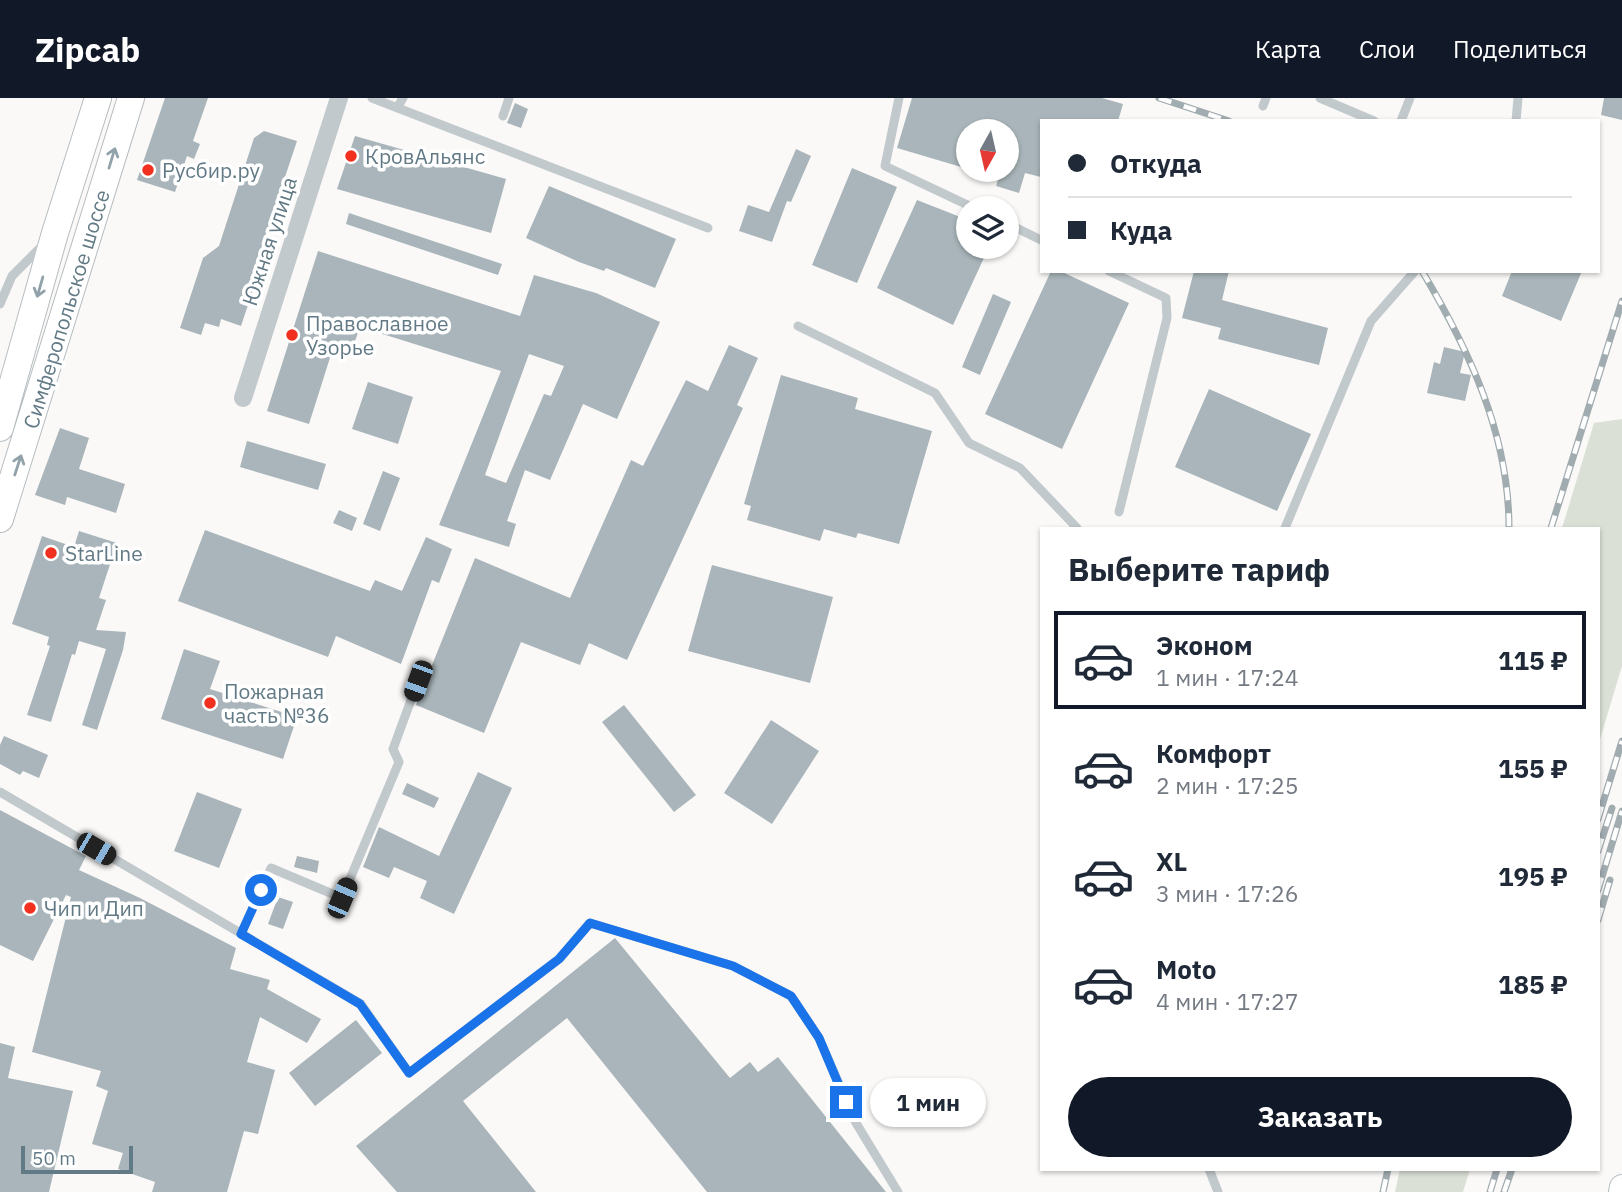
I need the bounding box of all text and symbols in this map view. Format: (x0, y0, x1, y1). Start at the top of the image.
text: Zipcab (35, 28, 140, 71)
text: Карта (1255, 33, 1321, 65)
text: Слои (1359, 33, 1415, 65)
text: Поделиться (1453, 33, 1587, 65)
north arrow (956, 119, 1018, 182)
map controls (956, 119, 1019, 259)
place label: КровАльянс (365, 142, 485, 170)
text: Откуда (1110, 146, 1202, 180)
one-way arrow (107, 148, 120, 170)
marker: КровАльянс (343, 148, 359, 164)
place label: Русбир.ру (162, 156, 261, 184)
marker: Русбир.ру (140, 162, 156, 178)
street label: Южная улица (235, 173, 303, 309)
street label: Симферопольское шоссе (16, 186, 116, 432)
button: layers (956, 196, 1019, 259)
text: Куда (1110, 213, 1172, 247)
one-way arrow (32, 276, 45, 298)
place label: Православное Узорье (306, 309, 448, 361)
marker: Православное Узорье (284, 327, 300, 343)
one-way arrow (13, 455, 25, 477)
place label: StarLine (65, 539, 143, 567)
marker: StarLine (43, 545, 59, 561)
text: Выберите тариф (1068, 548, 1330, 590)
text: Эконом (1156, 628, 1253, 662)
icon: car (1072, 629, 1135, 692)
text: 115 ₽ (1498, 643, 1568, 677)
car (401, 658, 436, 704)
text: 1 мин · 17:24 (1156, 662, 1299, 692)
place label: Пожарная часть №36 (224, 677, 330, 729)
marker: Пожарная часть №36 (202, 695, 218, 711)
text: Комфорт (1156, 736, 1271, 770)
icon: car (1072, 737, 1135, 800)
text: 155 ₽ (1498, 751, 1568, 785)
text: 2 мин · 17:25 (1156, 770, 1299, 800)
car (73, 829, 120, 869)
text: XL (1156, 844, 1187, 878)
icon: car (1072, 845, 1135, 908)
text: 195 ₽ (1498, 859, 1568, 893)
route start (245, 874, 277, 906)
car (325, 875, 360, 921)
text: 3 мин · 17:26 (1156, 878, 1299, 908)
place label: Чип и Дип (44, 894, 144, 922)
marker: Чип и Дип (22, 900, 38, 916)
text: Moto (1156, 952, 1216, 986)
icon: car (1072, 953, 1135, 1016)
text: 185 ₽ (1498, 967, 1568, 1001)
text: 4 мин · 17:27 (1156, 986, 1299, 1016)
callout: 1 мин (870, 1077, 986, 1126)
button: Заказать (1068, 1077, 1572, 1157)
route end (830, 1086, 862, 1118)
text: 1 мин (896, 1087, 960, 1117)
scale bar (21, 1143, 133, 1175)
text: 50 m (32, 1146, 76, 1170)

